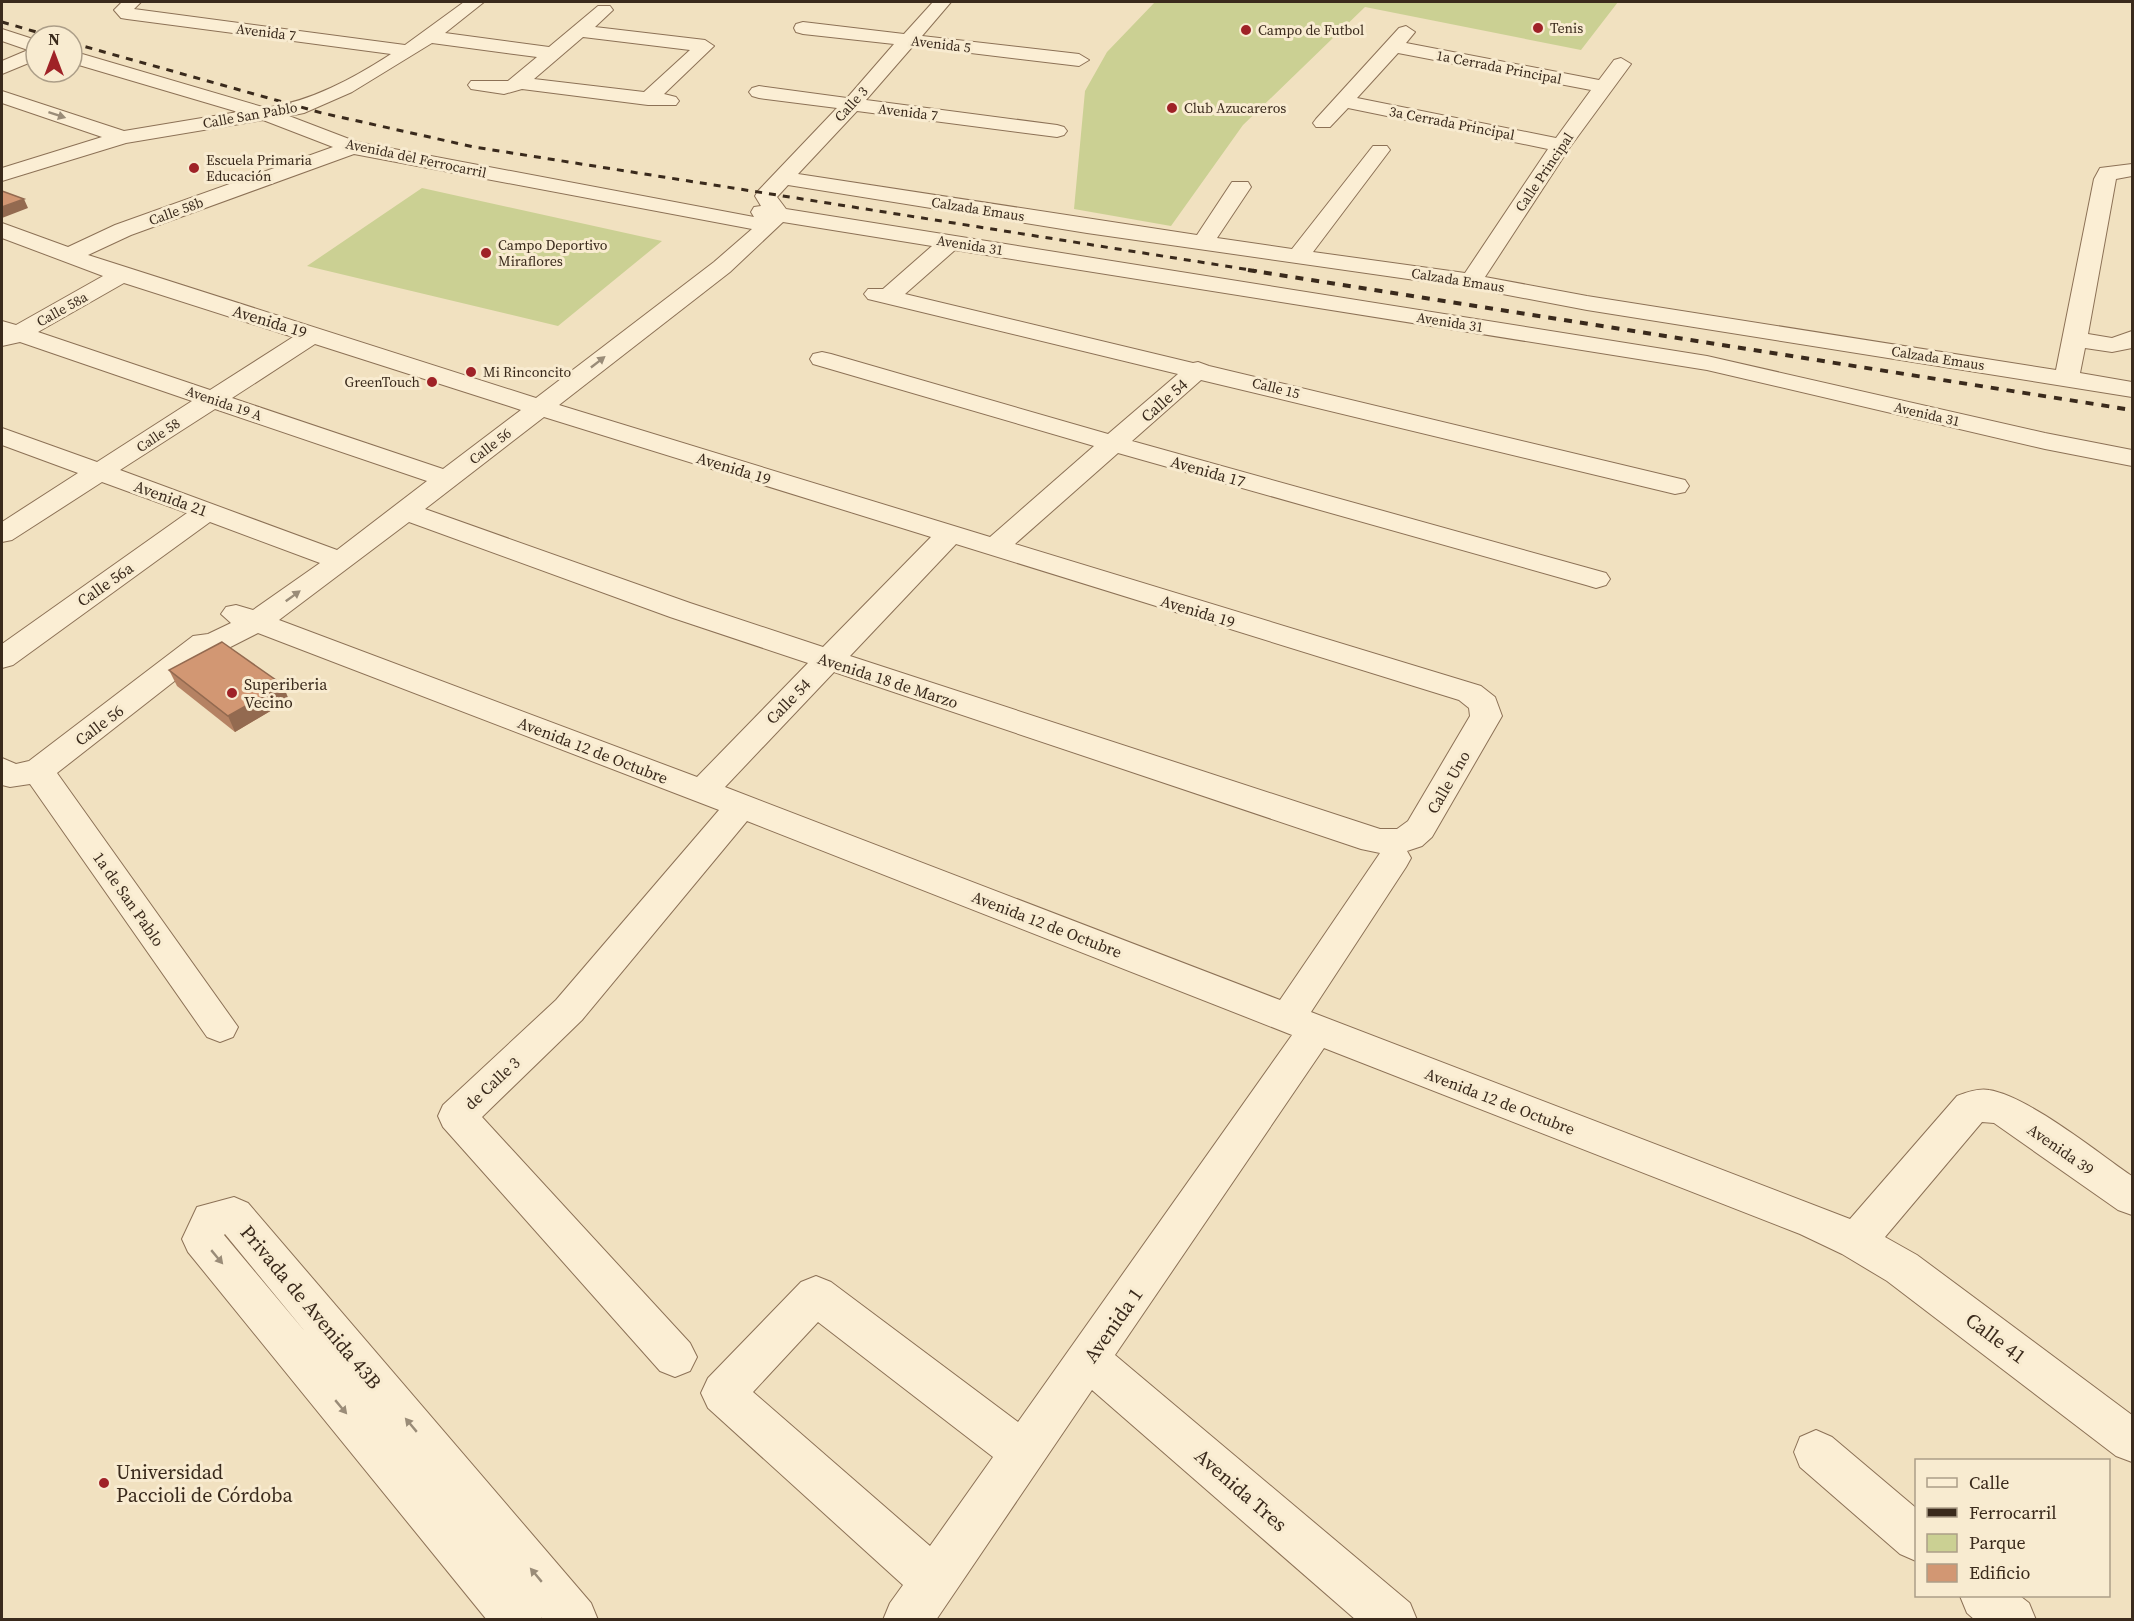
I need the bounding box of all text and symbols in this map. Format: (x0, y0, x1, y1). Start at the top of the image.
street label: Avenida 7 (235, 18, 297, 46)
place label: Tenis (1550, 18, 1583, 38)
place label: Campo de Futbol (1258, 20, 1364, 40)
marker: Tenis (1531, 21, 1545, 35)
marker: Campo de Futbol (1239, 23, 1253, 37)
north arrow (24, 24, 84, 84)
text: N (48, 28, 60, 50)
street label: Avenida 5 (910, 30, 972, 58)
street label: 1a Cerrada Principal (1435, 45, 1563, 89)
street label: Calle 3 (830, 82, 872, 126)
street label: Calle San Pablo (201, 97, 299, 133)
street label: Avenida 7 (877, 98, 939, 126)
place label: Club Azucareros (1184, 98, 1286, 118)
marker: Club Azucareros (1165, 101, 1179, 115)
street label: 3a Cerrada Principal (1388, 101, 1516, 145)
one-way arrow (48, 111, 66, 121)
street label: Calle Principal (1510, 128, 1578, 216)
street label: Avenida del Ferrocarril (344, 133, 488, 183)
place label: Escuela Primaria Educación (206, 150, 313, 186)
marker: Escuela Primaria Educación (187, 161, 201, 175)
street label: Calle 58b (146, 192, 206, 230)
street label: Calzada Emaus (930, 192, 1026, 226)
street label: Avenida 31 (935, 230, 1005, 260)
place label: Campo Deportivo Miraflores (498, 235, 608, 271)
marker: Campo Deportivo Miraflores (479, 246, 493, 260)
street label: Calzada Emaus (1410, 263, 1506, 297)
street label: Calle 58a (33, 286, 92, 331)
street label: Avenida 19 (230, 299, 310, 343)
street label: Avenida 31 (1415, 307, 1485, 337)
street label: Calzada Emaus (1890, 341, 1986, 375)
one-way arrow (590, 357, 605, 369)
place label: Mi Rinconcito (483, 362, 571, 382)
marker: Mi Rinconcito (464, 365, 478, 379)
place label: GreenTouch (345, 372, 420, 392)
street label: Calle 15 (1250, 372, 1302, 404)
street label: Calle 54 (1136, 373, 1192, 427)
marker: GreenTouch (425, 375, 439, 389)
street label: Avenida 19 A (183, 381, 266, 426)
street label: Avenida 31 (1892, 397, 1962, 431)
street label: Calle 58 (132, 413, 184, 457)
street label: Calle 56 (465, 423, 515, 469)
street label: Avenida 19 (694, 446, 774, 490)
street label: Avenida 17 (1168, 450, 1248, 492)
street label: Avenida 21 (131, 475, 211, 521)
street label: Calle 56a (73, 556, 138, 611)
street label: Avenida 19 (1158, 589, 1238, 633)
one-way arrow (285, 590, 300, 602)
street label: Avenida 18 de Marzo (815, 647, 961, 713)
place label: Superiberia Vecino (244, 673, 328, 713)
street label: Calle 54 (761, 673, 815, 729)
marker: Superiberia Vecino (225, 686, 239, 700)
street label: Calle 56 (70, 699, 128, 751)
street label: Avenida 12 de Octubre (515, 711, 671, 789)
street label: Calle Uno (1421, 746, 1475, 818)
street label: 1a de San Pablo (88, 847, 170, 951)
street label: Avenida 12 de Octubre (969, 885, 1125, 963)
street label: de Calle 3 (459, 1052, 525, 1114)
street label: Avenida 12 de Octubre (1422, 1062, 1578, 1140)
street label: Avenida 39 (2023, 1118, 2099, 1180)
street label: Privada de Avenida 43B (234, 1219, 388, 1395)
one-way arrow (210, 1249, 223, 1265)
street label: Avenida 1 (1077, 1282, 1149, 1368)
street label: Calle 41 (1960, 1306, 2032, 1370)
one-way arrow (335, 1399, 348, 1415)
one-way arrow (404, 1417, 417, 1433)
street label: Avenida Tres (1189, 1442, 1293, 1538)
place label: Universidad Paccioli de Córdoba (116, 1458, 294, 1509)
legend (1915, 1459, 2110, 1597)
text: Calle (1969, 1470, 2009, 1495)
marker: Universidad Paccioli de Córdoba (97, 1476, 111, 1490)
text: Ferrocarril (1969, 1500, 2057, 1525)
text: Parque (1969, 1530, 2026, 1555)
text: Edificio (1969, 1560, 2030, 1585)
one-way arrow (530, 1568, 543, 1583)

